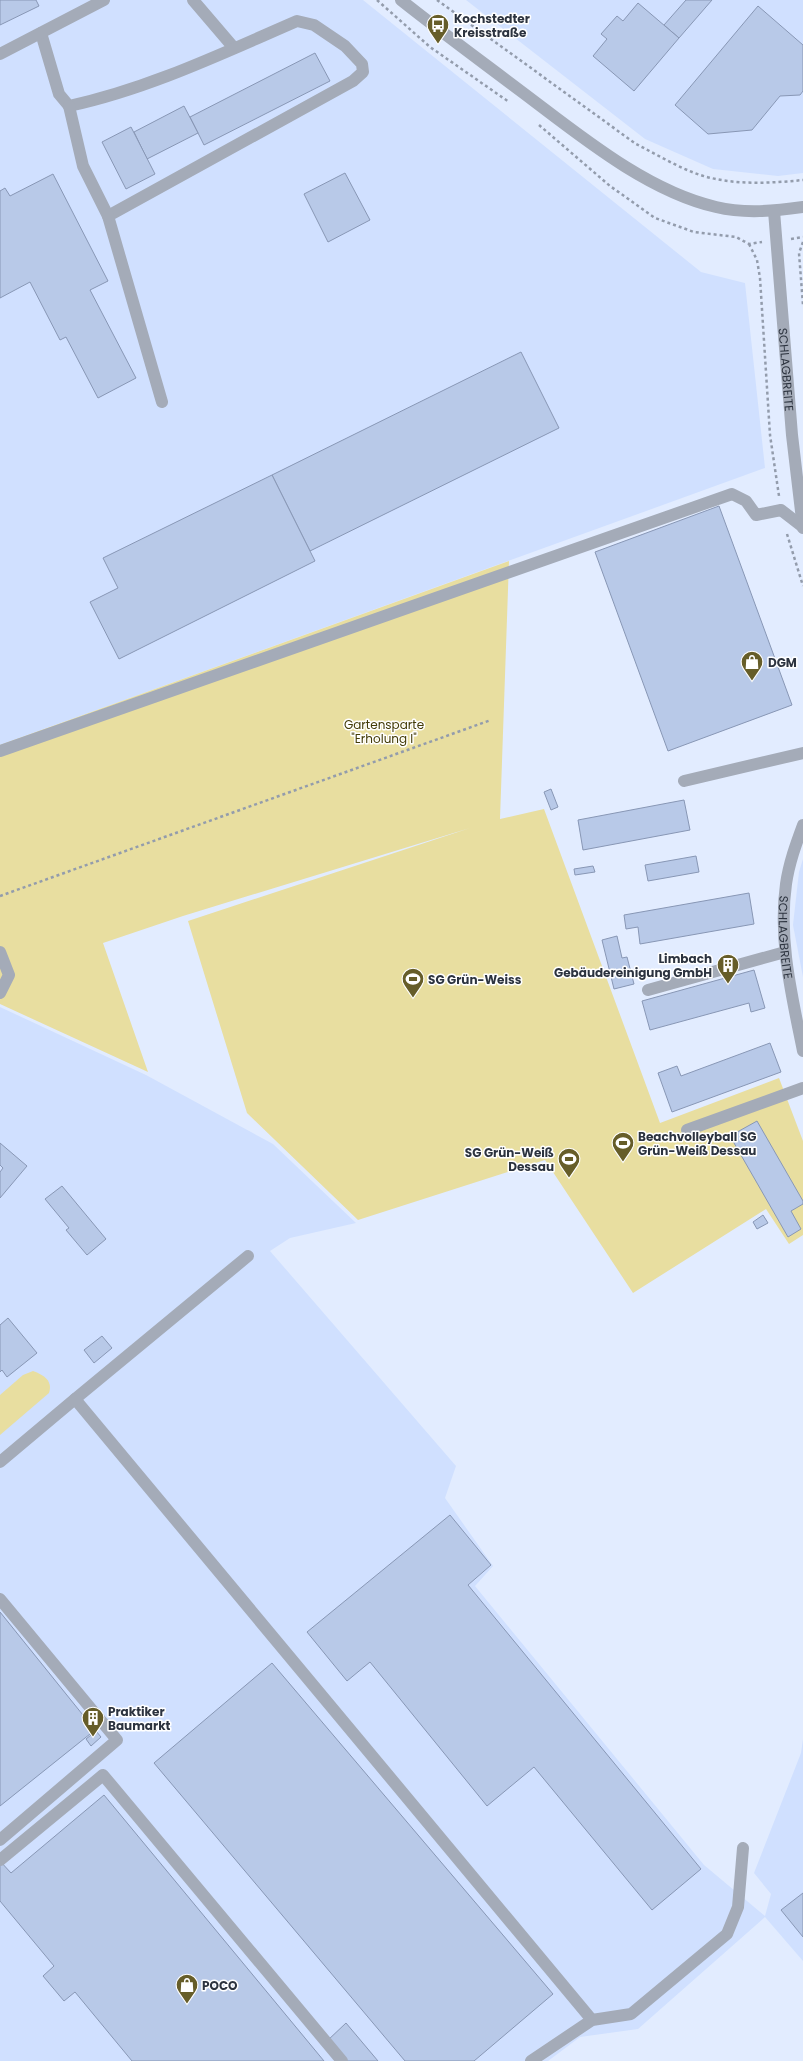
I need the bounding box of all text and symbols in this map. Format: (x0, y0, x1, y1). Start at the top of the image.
place label: Kochstedter Kreisstraße (454, 10, 530, 41)
bus stop icon: Kochstedter Kreisstraße (425, 12, 451, 45)
street label: SCHLAGBREITE (775, 327, 799, 412)
shop icon: DGM (739, 649, 765, 682)
place label: DGM (768, 654, 797, 671)
park label: Gartensparte "Erholung I" (344, 716, 424, 747)
street label: SCHLAGBREITE (775, 895, 797, 980)
place label: Limbach Gebäudereinigung GmbH (554, 950, 712, 981)
building icon: Limbach Gebäudereinigung GmbH (715, 952, 741, 985)
sports icon: SG Grün-Weiss (400, 966, 426, 999)
place label: SG Grün-Weiss (428, 971, 522, 988)
place label: Beachvolleyball SG Grün-Weiß Dessau (638, 1128, 756, 1159)
sports icon: Beachvolleyball SG Grün-Weiß Dessau (610, 1130, 636, 1163)
place label: SG Grün-Weiß Dessau (465, 1144, 554, 1175)
sports icon: SG Grün-Weiß Dessau (556, 1146, 582, 1179)
place label: Praktiker Baumarkt (108, 1703, 171, 1734)
building icon: Praktiker Baumarkt (80, 1705, 106, 1738)
shop icon: POCO (174, 1972, 200, 2005)
place label: POCO (202, 1977, 238, 1994)

